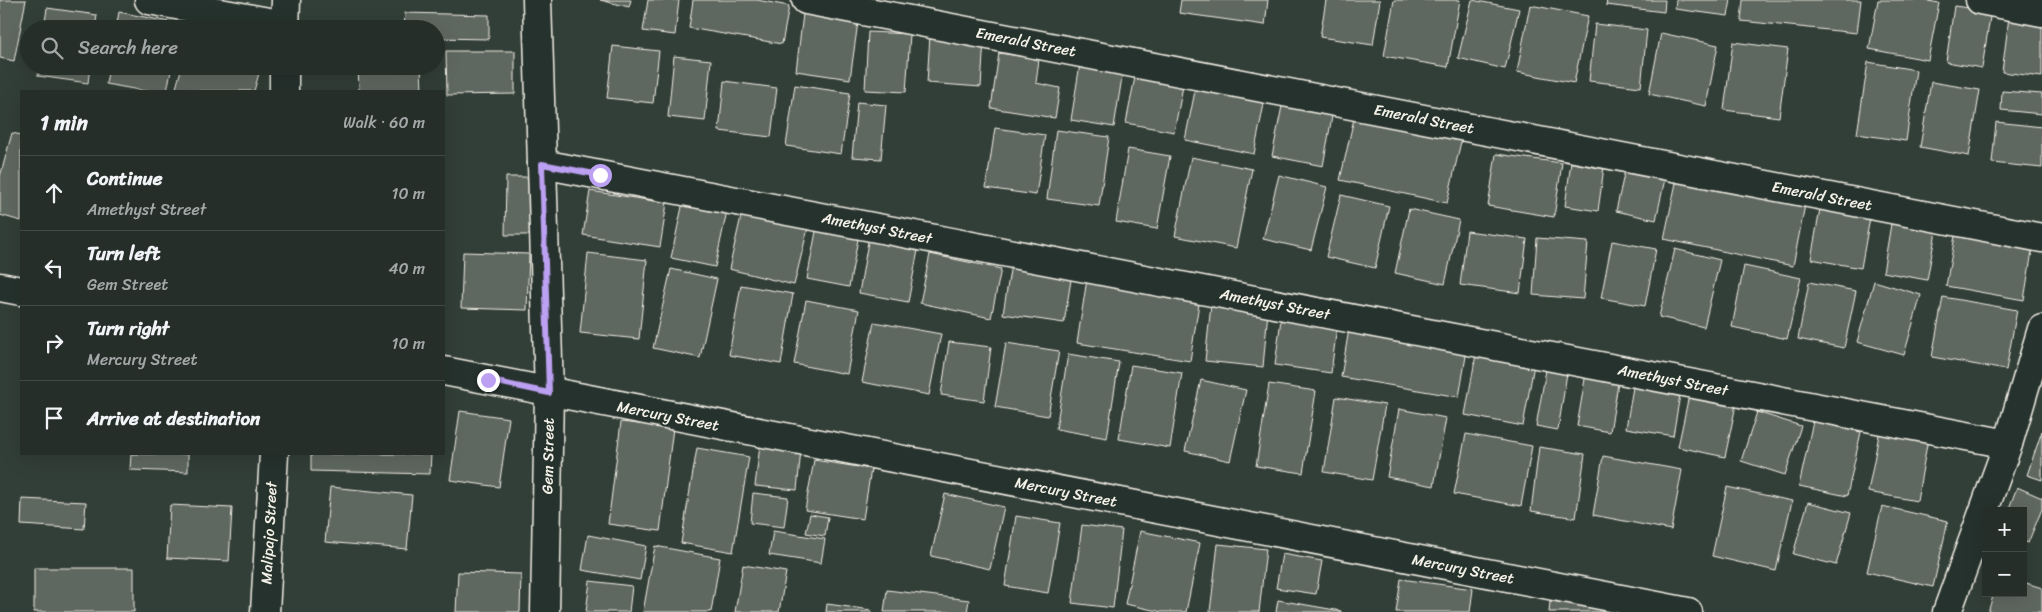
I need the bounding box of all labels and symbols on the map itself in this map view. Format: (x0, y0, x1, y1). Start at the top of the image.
street label: Emerald Street (974, 20, 1079, 65)
street label: Emerald Street (1372, 97, 1477, 142)
route start (589, 164, 612, 187)
street label: Emerald Street (1770, 174, 1875, 219)
street label: Amethyst Street (819, 204, 935, 252)
street label: Amethyst Street (1217, 280, 1333, 328)
street label: Amethyst Street (1615, 356, 1731, 404)
route end (477, 369, 500, 392)
street label: Mercury Street (615, 393, 722, 439)
street label: Gem Street (534, 417, 562, 494)
street label: Mercury Street (1013, 469, 1120, 515)
street label: Malipajo Street (253, 480, 285, 585)
street label: Mercury Street (1410, 546, 1517, 592)

